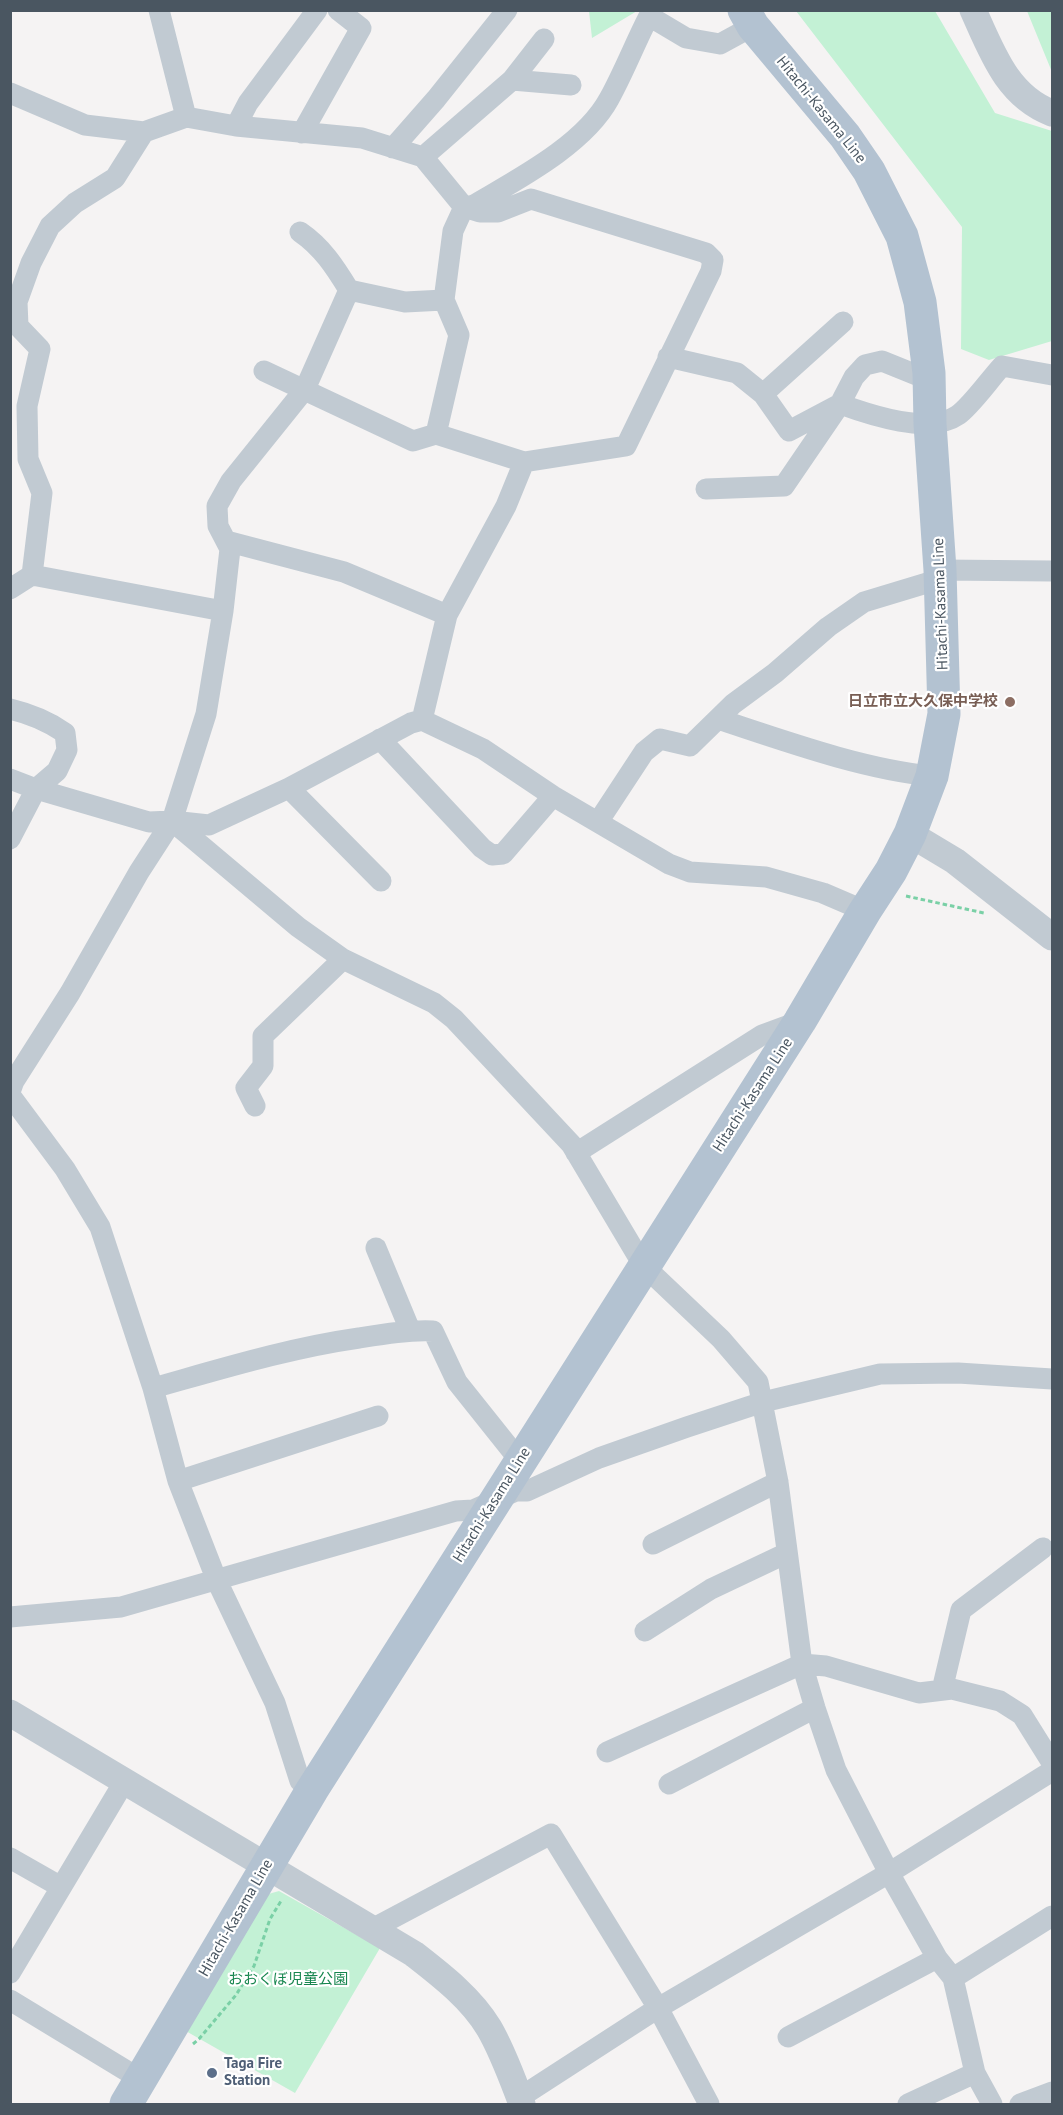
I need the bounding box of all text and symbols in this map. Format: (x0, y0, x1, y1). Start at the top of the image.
street label: Hitachi-Kasama Line (772, 53, 870, 167)
street label: Hitachi-Kasama Line (930, 538, 952, 670)
place label: 日立市立大久保中学校 (848, 693, 998, 711)
marker: 日立市立大久保中学校 (1003, 695, 1017, 709)
street label: Hitachi-Kasama Line (709, 1035, 797, 1155)
street label: Hitachi-Kasama Line (449, 1444, 535, 1566)
street label: Hitachi-Kasama Line (195, 1856, 277, 1980)
park label: おおくぼ児童公園 (228, 1971, 348, 1989)
place label: Taga Fire Station (224, 2055, 282, 2090)
marker: Taga Fire Station (205, 2066, 219, 2080)

